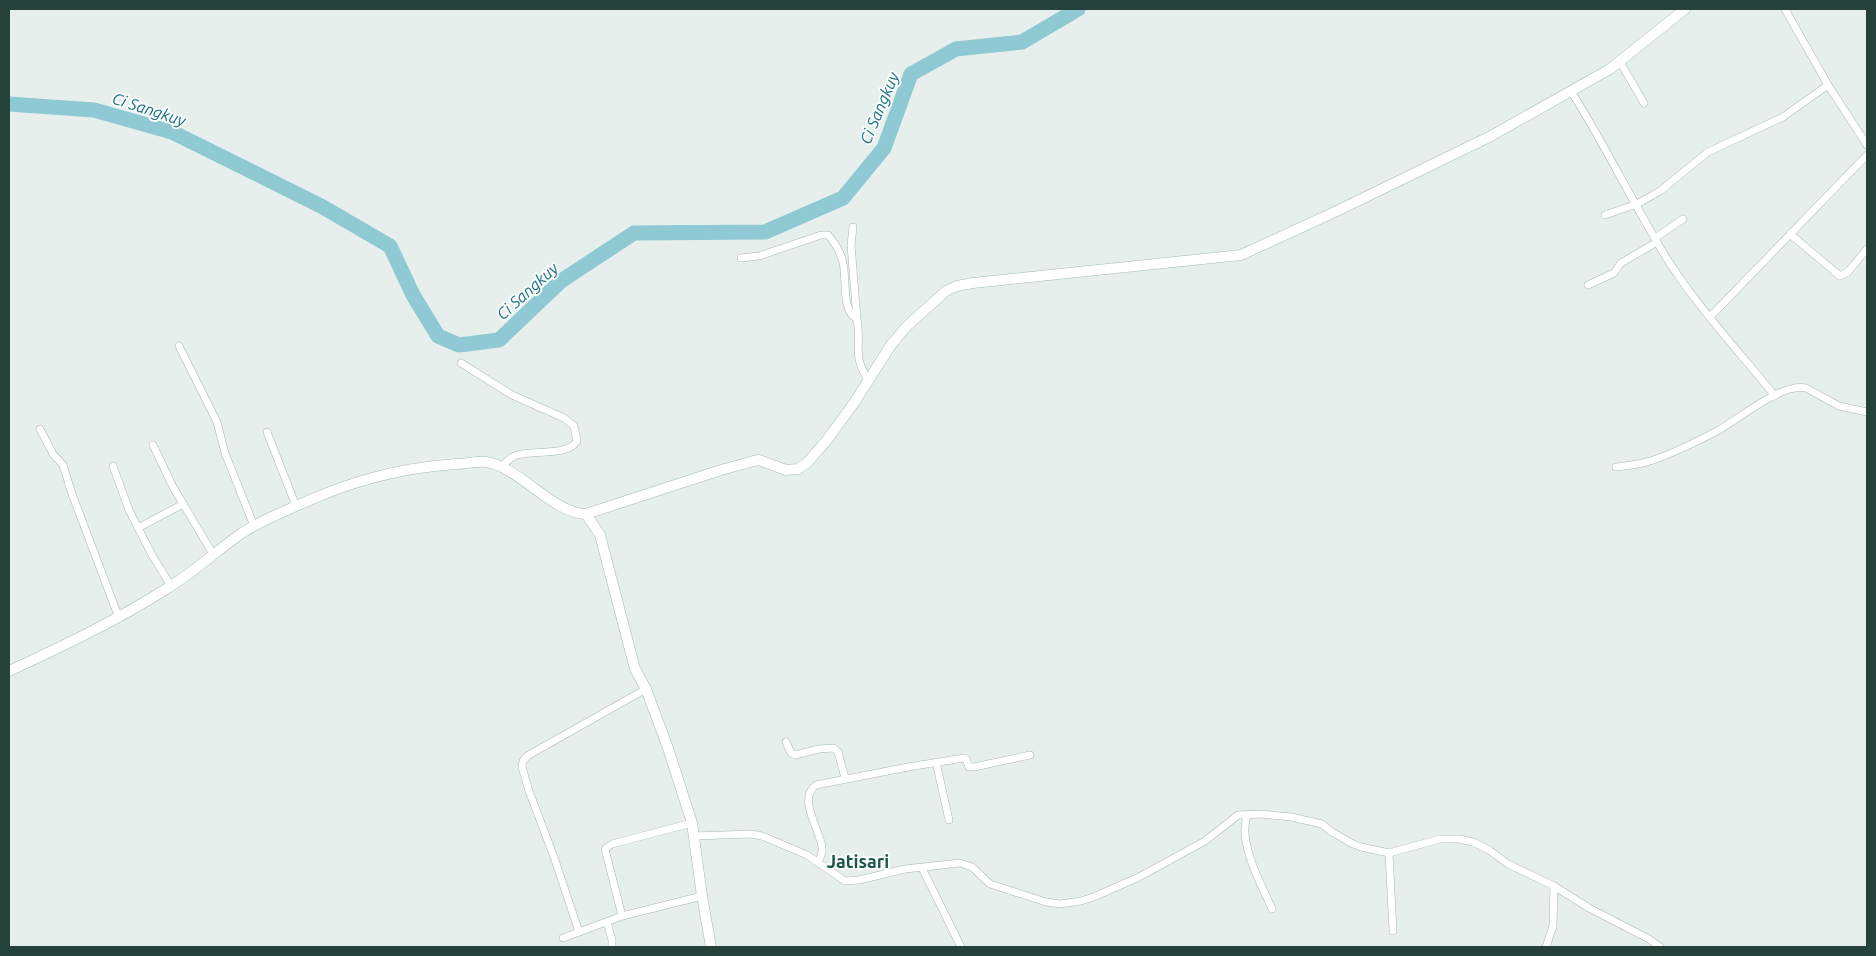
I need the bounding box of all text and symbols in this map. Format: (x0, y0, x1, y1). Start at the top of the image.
water label: Ci Sangkuy (856, 69, 902, 147)
water label: Ci Sangkuy (110, 89, 188, 129)
water label: Ci Sangkuy (493, 259, 562, 323)
district label: Jatisari (827, 851, 889, 871)

